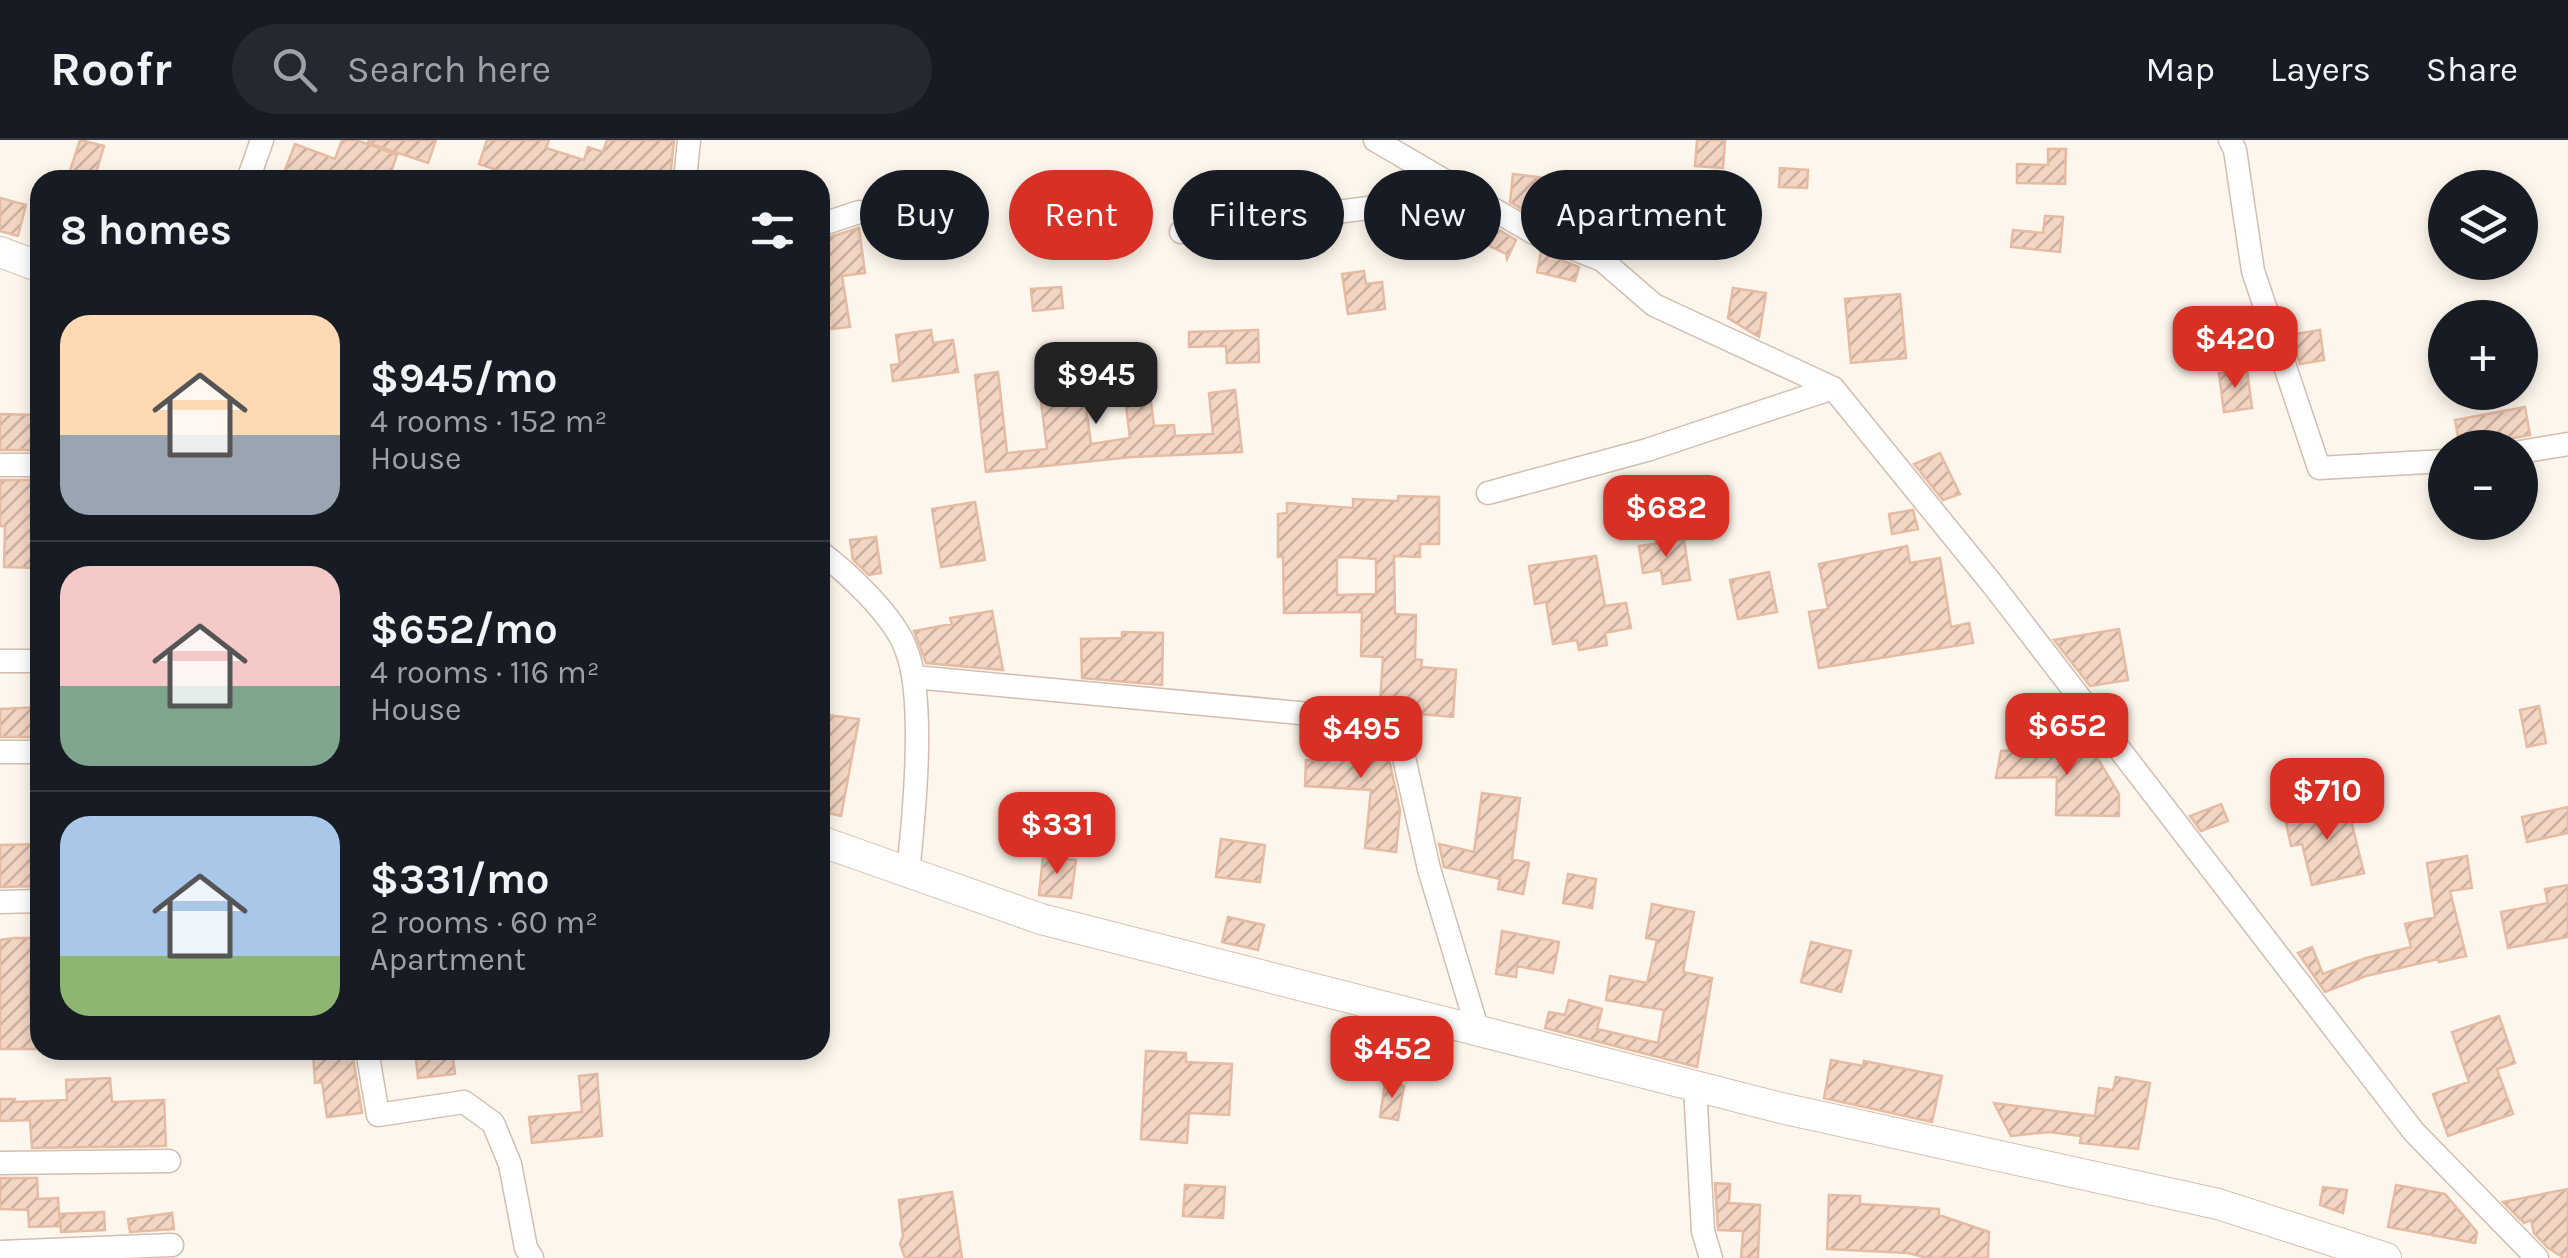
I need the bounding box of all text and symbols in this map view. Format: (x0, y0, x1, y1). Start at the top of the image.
search box (232, 24, 932, 114)
text: Roofr (50, 41, 172, 97)
icon: search (267, 42, 322, 97)
text: Search here (347, 47, 551, 92)
text: Map (2145, 49, 2215, 90)
text: Layers (2270, 49, 2371, 90)
text: Share (2426, 49, 2518, 90)
chip: Buy (860, 170, 989, 260)
chip: Rent (1009, 170, 1153, 260)
chip: Filters (1173, 170, 1344, 260)
chip: New (1364, 170, 1501, 260)
chip: Apartment (1521, 170, 1762, 260)
map controls (2428, 170, 2538, 540)
button: layers (2428, 170, 2538, 280)
icon: filters (745, 203, 800, 258)
text: 8 homes (60, 205, 232, 255)
button: + (2428, 300, 2538, 410)
pin: $420 (2176, 306, 2294, 391)
text: $420 (2195, 320, 2275, 357)
pin: $945 (1037, 342, 1155, 427)
text: $945/mo (370, 353, 557, 403)
icon: home (140, 355, 260, 475)
text: $945 (1056, 356, 1136, 393)
text: 4 rooms · 152 m² (370, 403, 607, 440)
button: − (2428, 430, 2538, 540)
text: House (370, 440, 462, 477)
pin: $682 (1607, 475, 1725, 560)
text: $682 (1625, 489, 1707, 526)
text: $652/mo (370, 604, 558, 654)
icon: home (140, 606, 260, 726)
text: 4 rooms · 116 m² (370, 654, 600, 691)
text: House (370, 691, 462, 728)
pin: $652 (2008, 693, 2126, 778)
pin: $495 (1302, 696, 1420, 781)
text: $652 (2027, 707, 2107, 744)
text: $495 (1321, 710, 1401, 747)
pin: $710 (2268, 758, 2386, 843)
text: $710 (2292, 772, 2362, 809)
pin: $331 (998, 792, 1116, 877)
text: $331 (1020, 806, 1094, 843)
text: $331/mo (370, 854, 550, 904)
icon: home (140, 856, 260, 976)
text: 2 rooms · 60 m² (370, 904, 598, 941)
text: Apartment (370, 941, 526, 978)
pin: $452 (1333, 1016, 1451, 1101)
text: $452 (1352, 1030, 1432, 1067)

